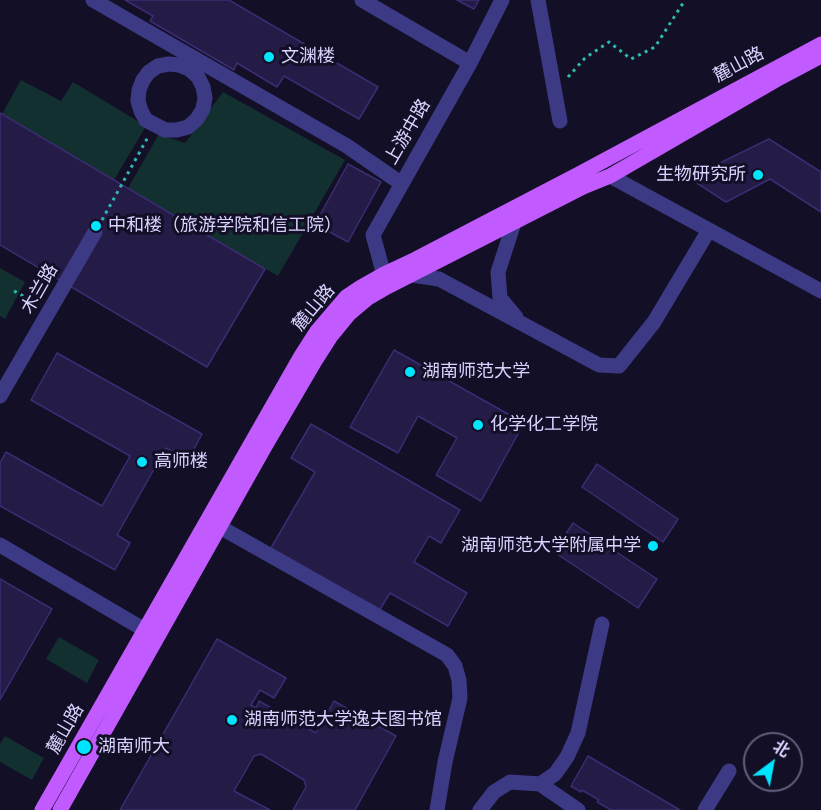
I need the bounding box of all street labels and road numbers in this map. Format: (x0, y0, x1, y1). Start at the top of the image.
street label: 麓山路 (710, 43, 768, 87)
street label: 上游中路 (381, 95, 435, 169)
street label: 木兰路 (17, 260, 63, 318)
street label: 麓山路 (288, 280, 340, 336)
street label: 麓山路 (43, 700, 89, 758)

